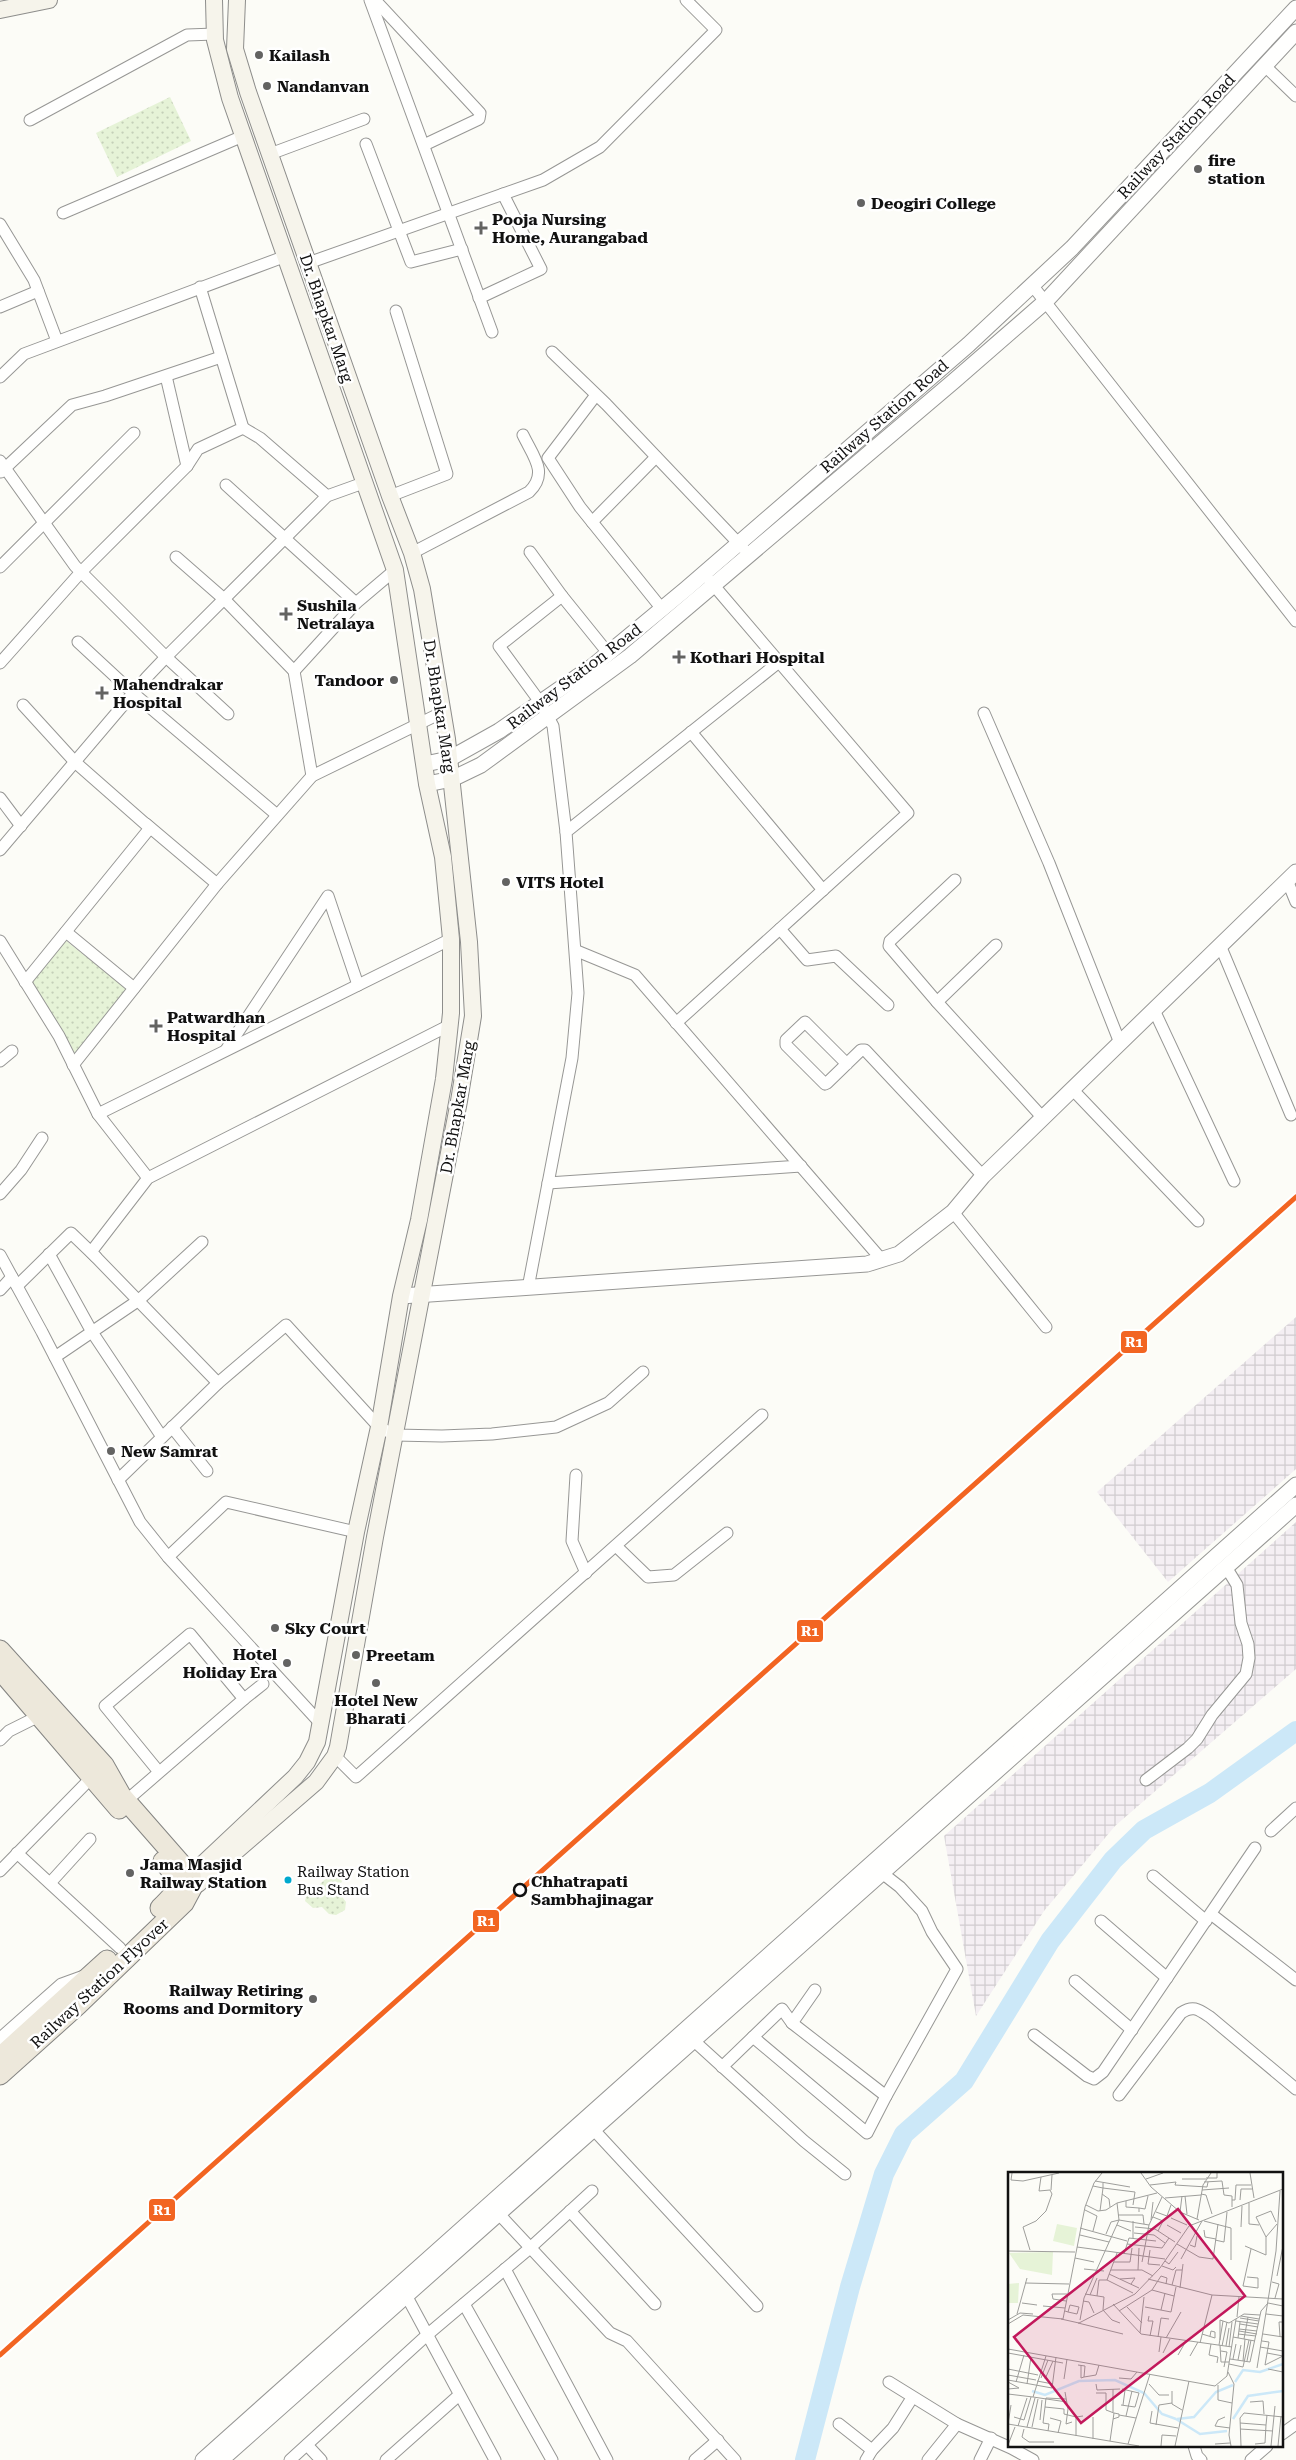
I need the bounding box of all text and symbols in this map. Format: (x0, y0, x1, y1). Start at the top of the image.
place label: Kailash (269, 46, 330, 65)
marker: Kailash (253, 49, 265, 61)
street label: Railway Station Road (1114, 70, 1239, 203)
place label: Nandanvan (277, 77, 369, 96)
marker: Nandanvan (261, 80, 273, 92)
place label: fire station (1208, 151, 1265, 188)
marker: fire station (1192, 163, 1204, 175)
place label: Deogiri College (871, 194, 996, 213)
marker: Deogiri College (855, 197, 867, 209)
place label: Pooja Nursing Home, Aurangabad (492, 210, 648, 247)
marker: Pooja Nursing Home, Aurangabad (474, 221, 488, 235)
street label: Dr. Bhapkar Marg (296, 251, 358, 386)
street label: Railway Station Road (816, 356, 952, 477)
place label: Sushila Netralaya (297, 596, 375, 633)
marker: Sushila Netralaya (279, 607, 293, 621)
street label: Railway Station Road (503, 620, 645, 733)
street label: Dr. Bhapkar Marg (420, 638, 460, 775)
place label: Kothari Hospital (690, 648, 825, 667)
marker: Kothari Hospital (672, 650, 686, 664)
place label: Tandoor (314, 671, 384, 690)
marker: Tandoor (388, 674, 400, 686)
place label: Mahendrakar Hospital (113, 675, 223, 712)
marker: Mahendrakar Hospital (95, 686, 109, 700)
place label: VITS Hotel (516, 873, 604, 892)
marker: VITS Hotel (500, 876, 512, 888)
place label: Patwardhan Hospital (167, 1008, 266, 1045)
marker: Patwardhan Hospital (149, 1019, 163, 1033)
street label: Dr. Bhapkar Marg (436, 1038, 479, 1175)
line badge: R1 (1120, 1330, 1148, 1354)
text: R1 (1125, 1334, 1143, 1350)
place label: New Samrat (121, 1442, 218, 1461)
marker: New Samrat (105, 1445, 117, 1457)
place label: Sky Court (285, 1619, 366, 1638)
line badge: R1 (796, 1619, 824, 1643)
marker: Sky Court (269, 1622, 281, 1634)
text: R1 (801, 1623, 819, 1639)
place label: Hotel Holiday Era (183, 1645, 278, 1682)
place label: Preetam (366, 1646, 435, 1665)
marker: Preetam (350, 1649, 362, 1661)
marker: Hotel Holiday Era (281, 1657, 293, 1669)
marker: Hotel New Bharati (370, 1677, 382, 1689)
place label: Hotel New Bharati (334, 1691, 418, 1728)
place label: Jama Masjid Railway Station (140, 1855, 267, 1892)
place label: Railway Station Bus Stand (297, 1863, 410, 1899)
marker: Jama Masjid Railway Station (124, 1867, 136, 1879)
place label: Chhatrapati Sambhajinagar (531, 1872, 654, 1909)
marker: Railway Station Bus Stand (283, 1875, 293, 1885)
marker: Chhatrapati Sambhajinagar (513, 1883, 527, 1897)
line badge: R1 (472, 1909, 500, 1933)
text: R1 (477, 1913, 495, 1929)
street label: Railway Station Flyover (26, 1914, 172, 2052)
place label: Railway Retiring Rooms and Dormitory (123, 1981, 303, 2018)
marker: Railway Retiring Rooms and Dormitory (307, 1993, 319, 2005)
inset map (1008, 2172, 1284, 2448)
line badge: R1 (148, 2198, 176, 2222)
text: R1 (153, 2202, 171, 2218)

